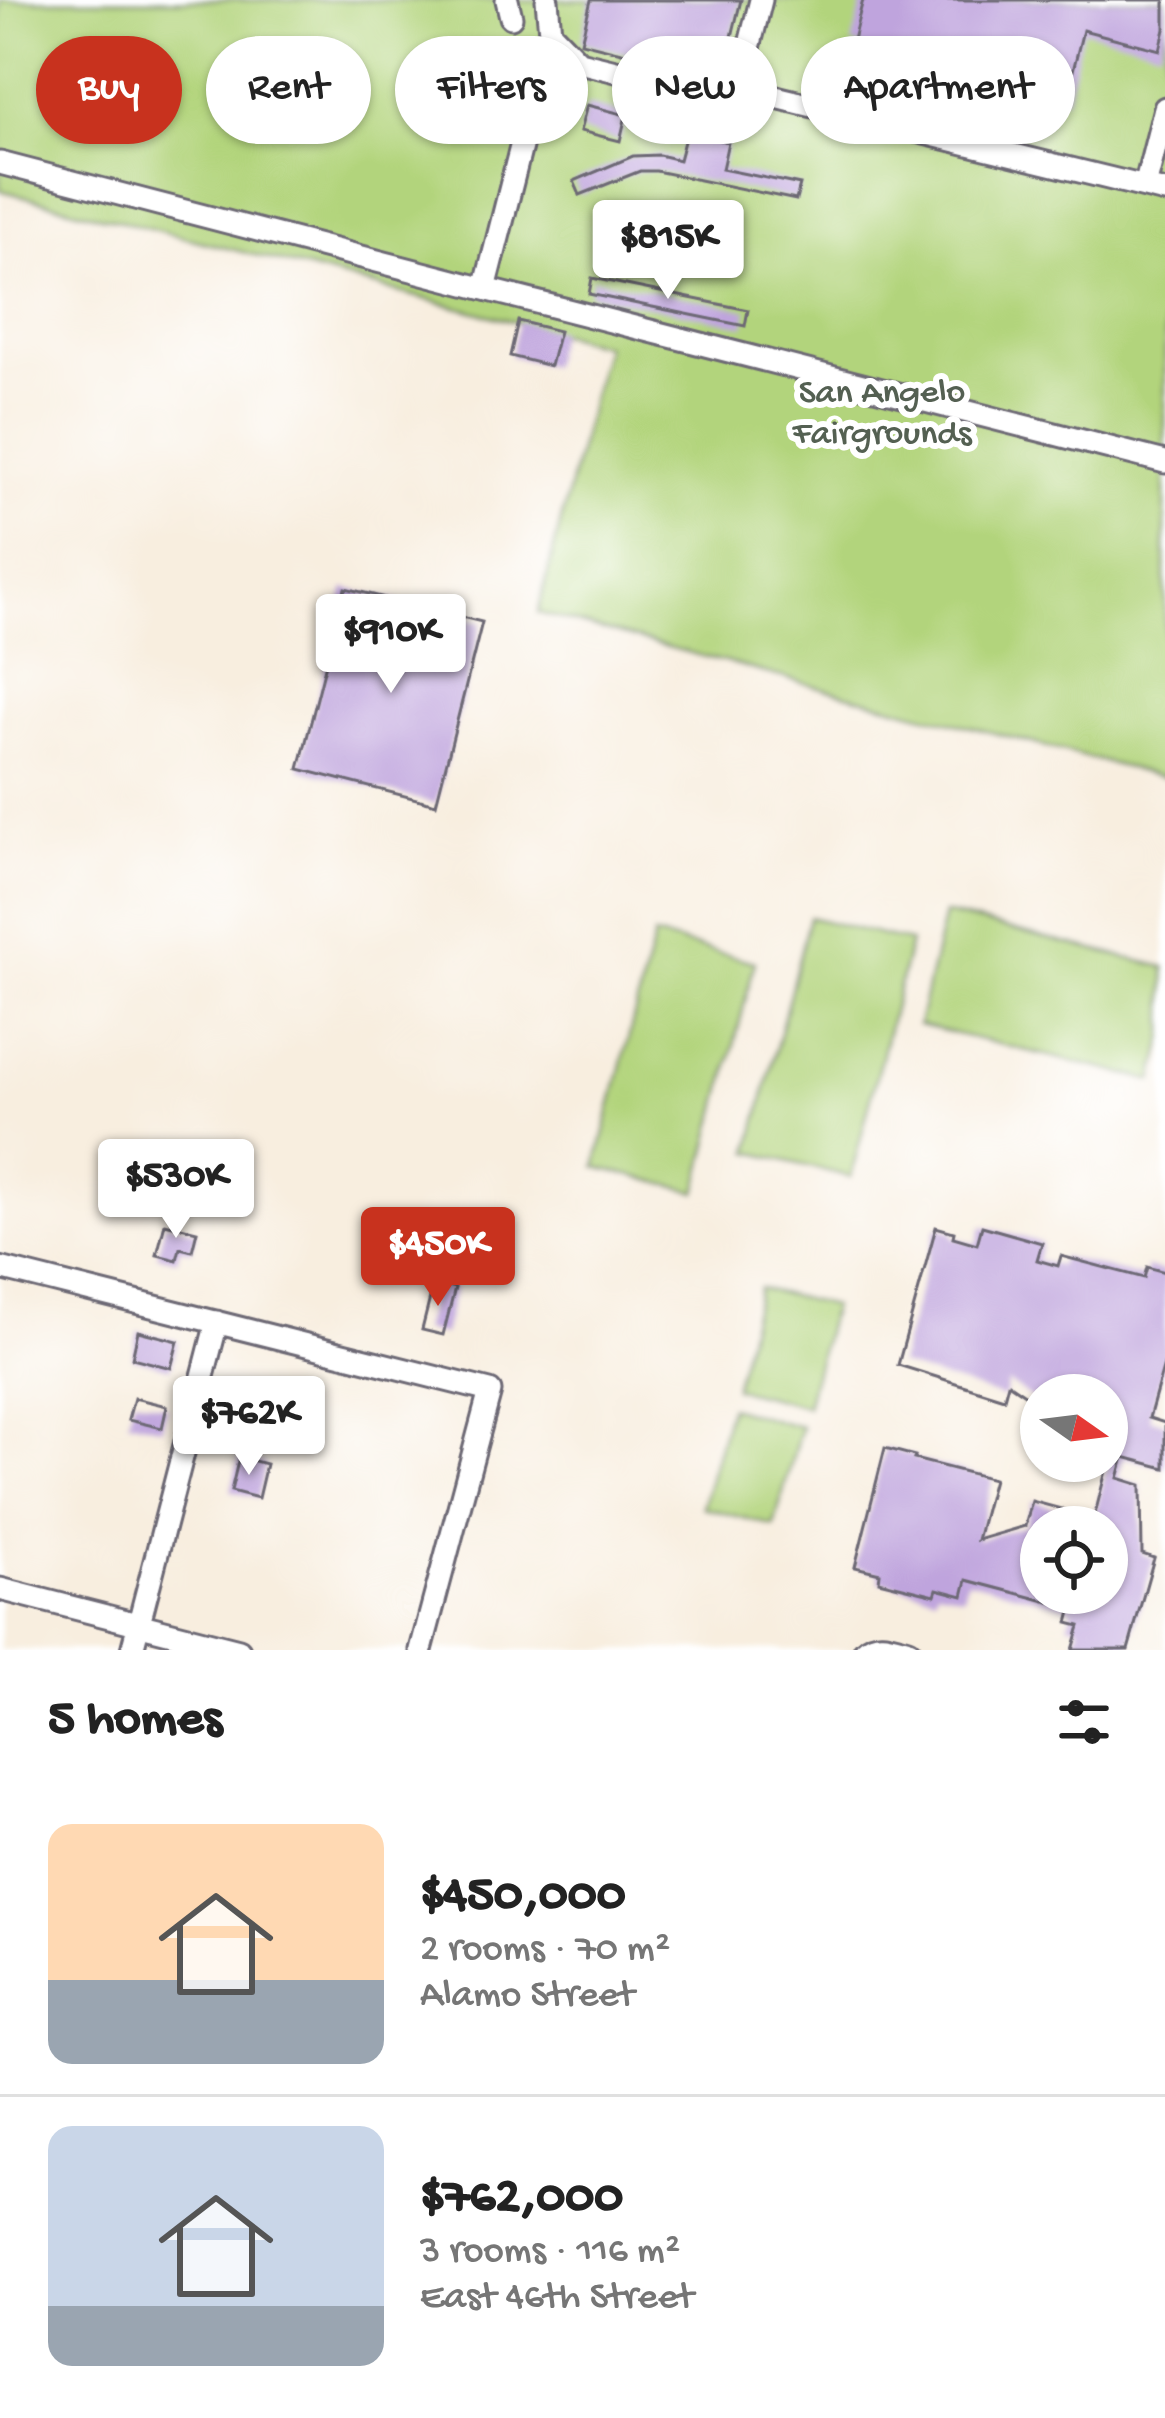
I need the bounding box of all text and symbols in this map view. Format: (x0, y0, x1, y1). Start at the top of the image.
chip: Buy (36, 36, 182, 144)
chip: Rent (206, 36, 371, 144)
chip: Filters (395, 36, 588, 144)
chip: New (612, 36, 777, 144)
chip: Apartment (801, 36, 1075, 144)
pin: $815K (584, 200, 752, 302)
text: $815K (620, 216, 716, 262)
park label: San Angelo Fairgrounds (791, 373, 973, 457)
pin: $910K (307, 594, 475, 696)
text: $910K (343, 610, 439, 656)
pin: $530K (92, 1139, 260, 1241)
text: $530K (125, 1155, 227, 1201)
pin: $450K (354, 1207, 522, 1309)
text: $450K (388, 1223, 488, 1269)
north arrow (1020, 1374, 1128, 1482)
map controls (1020, 1374, 1128, 1614)
pin: $762K (165, 1376, 333, 1478)
text: $762K (200, 1392, 298, 1438)
button: locate (1020, 1506, 1128, 1614)
icon: filters (1051, 1689, 1117, 1755)
text: 5 homes (48, 1692, 222, 1752)
text: $450,000 (420, 1868, 626, 1928)
icon: home (144, 1872, 288, 2016)
text: 2 rooms · 70 m² (420, 1928, 670, 1974)
text: Alamo Street (420, 1974, 634, 2020)
text: $762,000 (420, 2170, 623, 2230)
icon: home (144, 2174, 288, 2318)
text: 3 rooms · 116 m² (420, 2230, 680, 2276)
text: East 46th Street (420, 2276, 694, 2322)

